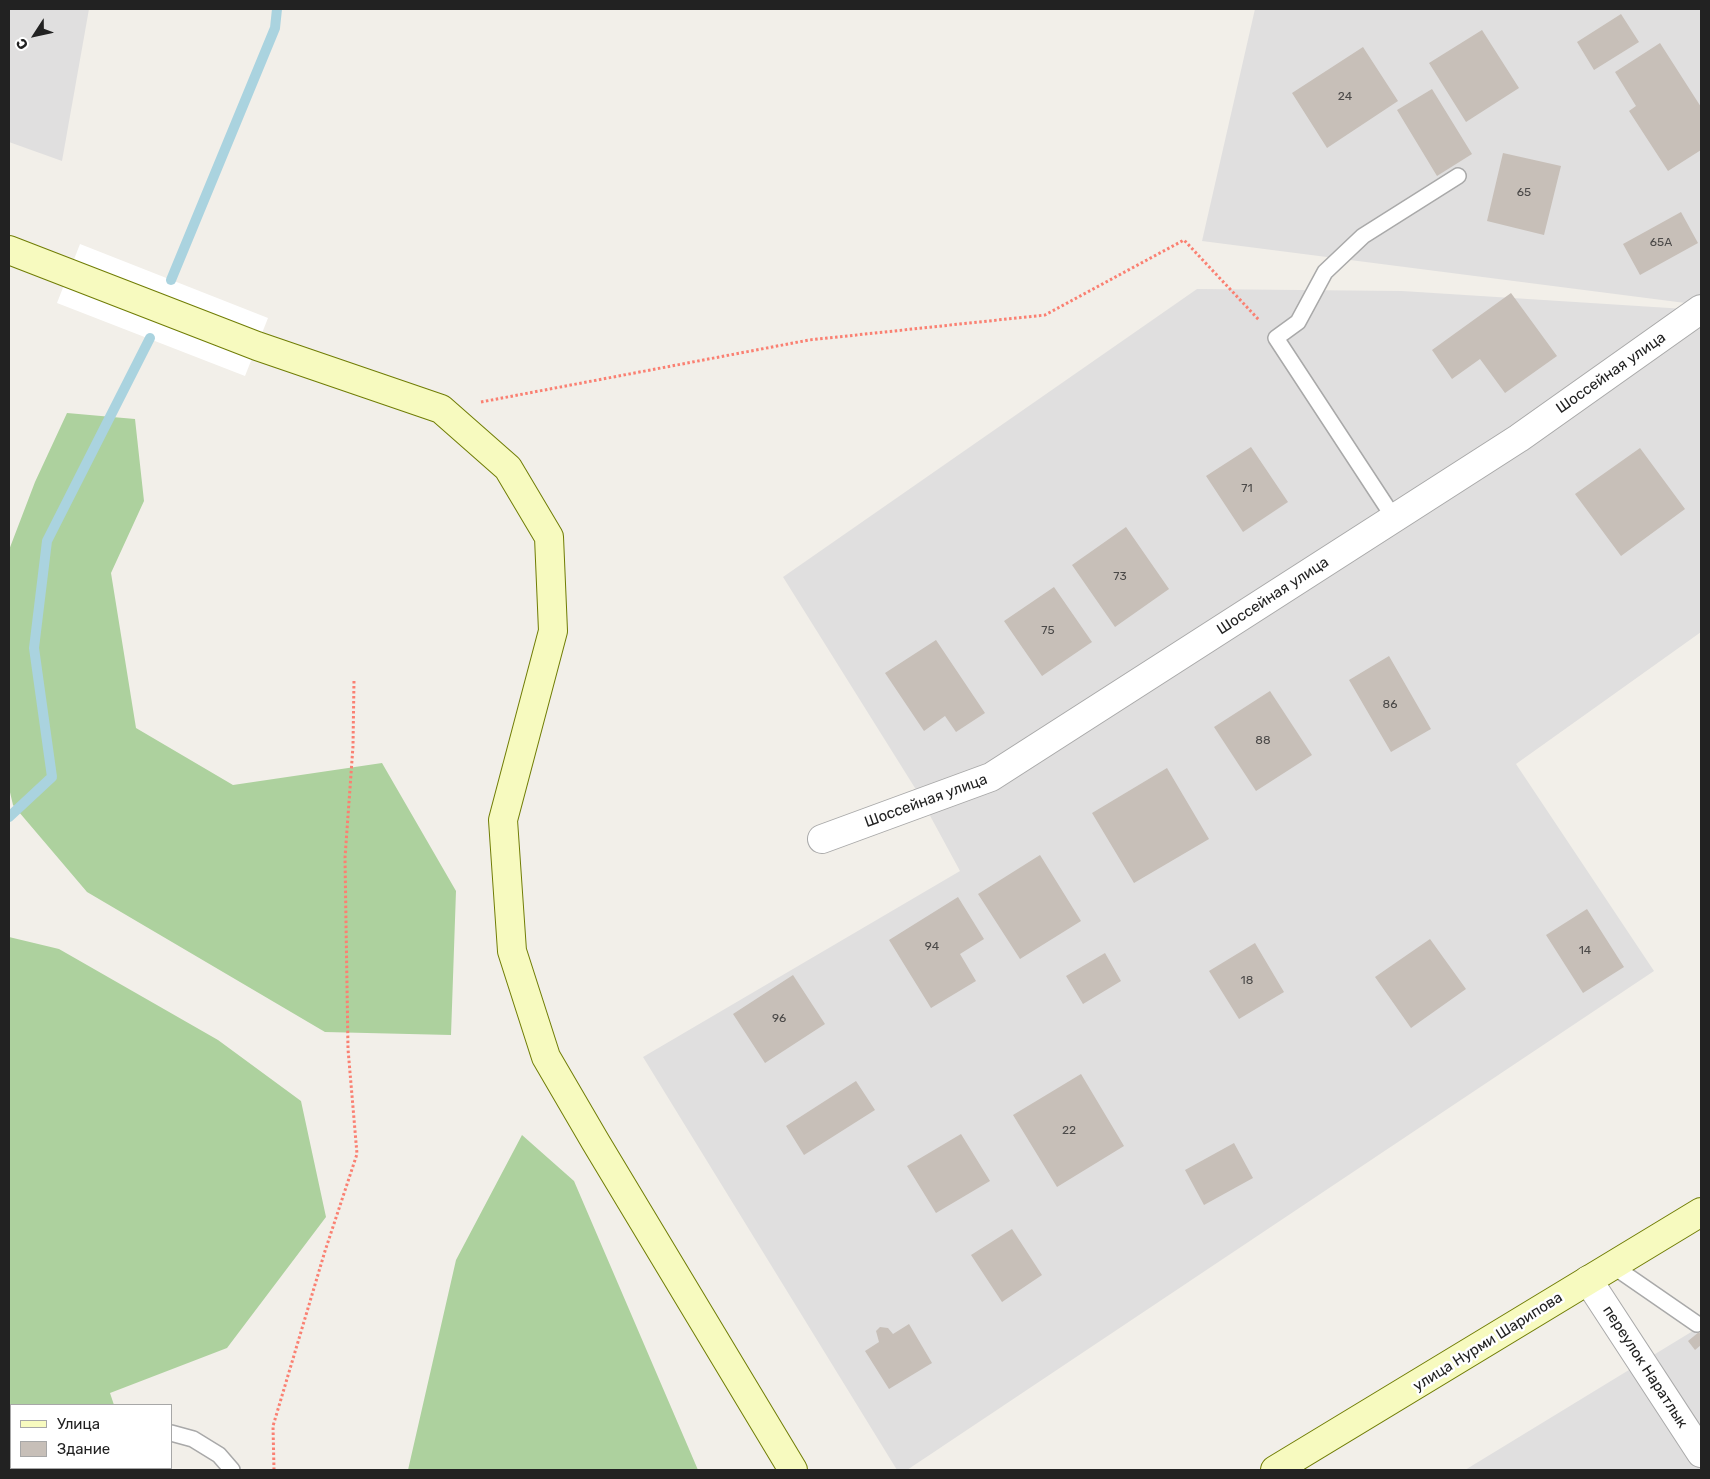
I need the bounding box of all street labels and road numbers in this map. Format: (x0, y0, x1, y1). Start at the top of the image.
street label: Шоссейная улица (1553, 328, 1669, 418)
street label: Шоссейная улица (1214, 553, 1332, 639)
street label: Шоссейная улица (862, 770, 990, 832)
street label: улица Нурми Шарипова (1410, 1289, 1566, 1395)
street label: переулок Наратлык (1599, 1302, 1691, 1432)

